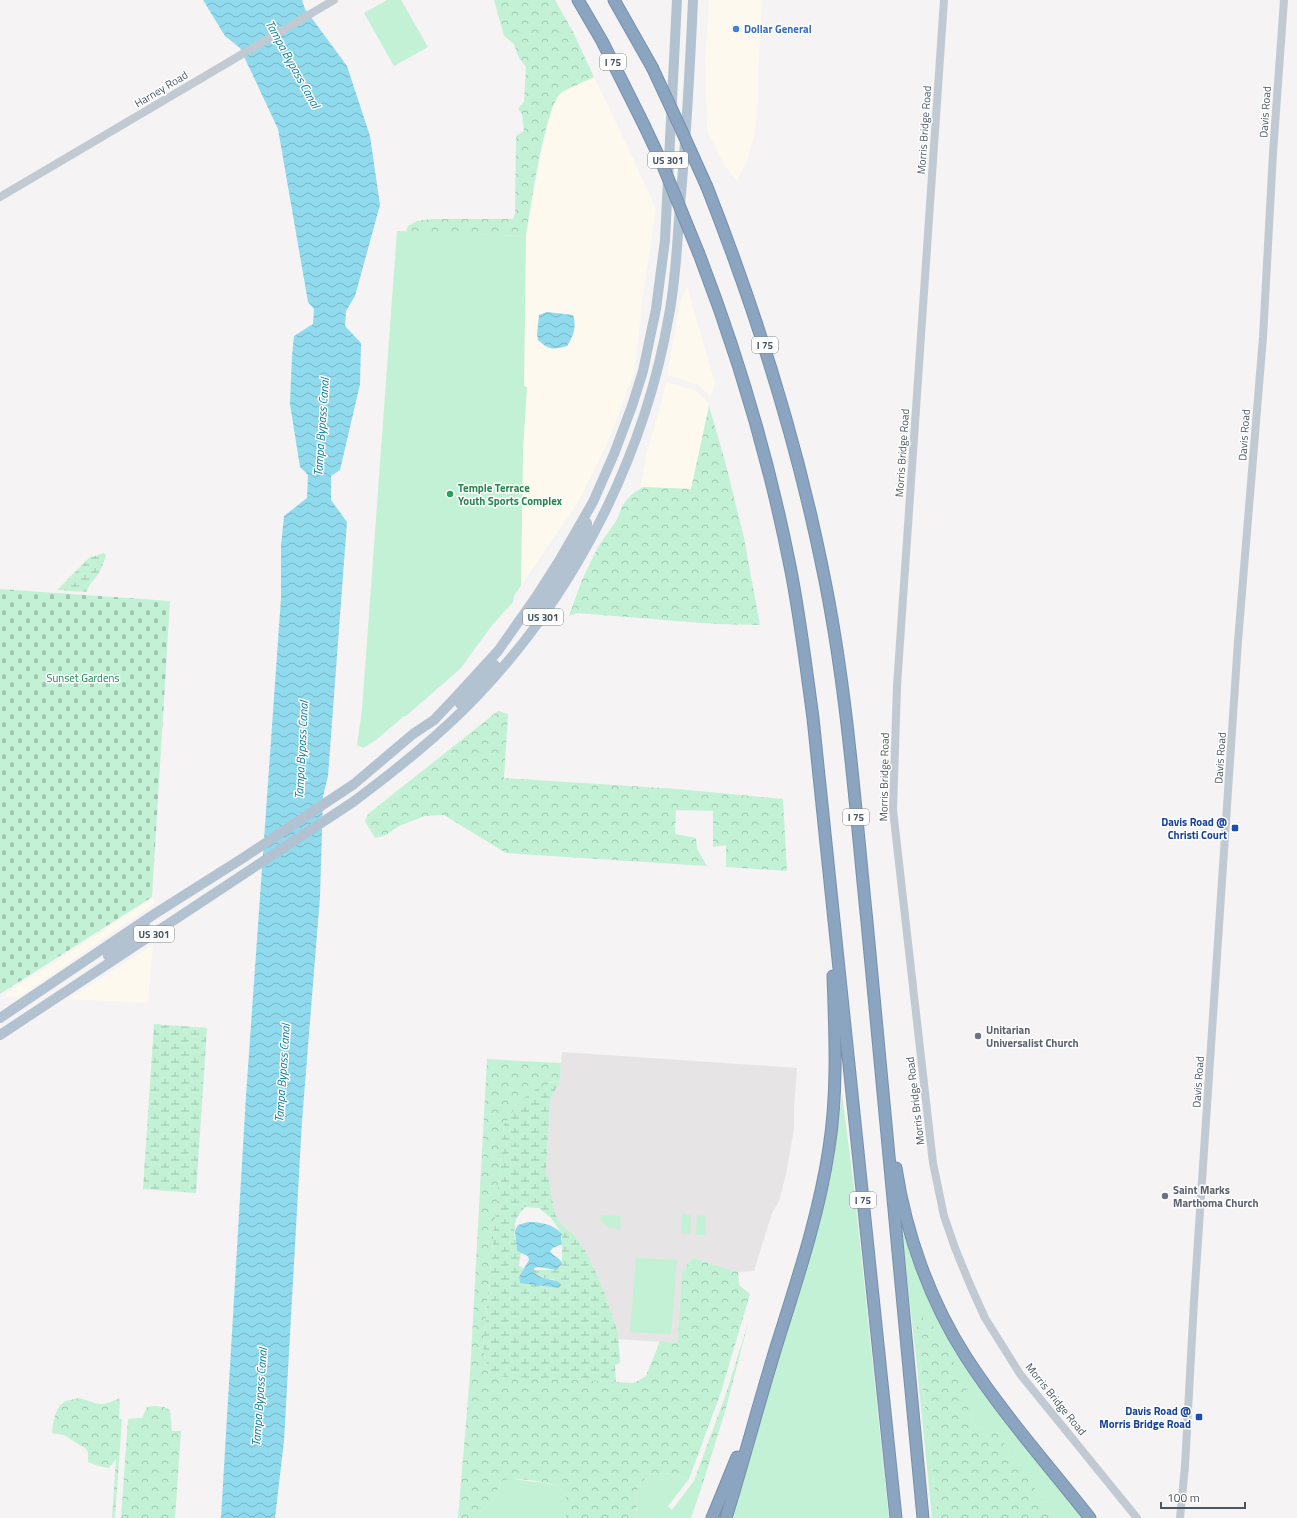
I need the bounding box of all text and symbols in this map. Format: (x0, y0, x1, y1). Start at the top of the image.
water label: Tampa Bypass Canal (261, 16, 326, 113)
place label: Dollar General (744, 21, 812, 37)
marker: Dollar General (731, 24, 741, 34)
road number: I 75 (600, 54, 626, 70)
street label: Harney Road (131, 67, 191, 111)
street label: Morris Bridge Road (913, 85, 935, 175)
street label: Davis Road (1255, 86, 1275, 138)
road number: US 301 (648, 152, 688, 168)
road number: I 75 (752, 337, 778, 353)
water label: Tampa Bypass Canal (308, 376, 334, 477)
street label: Morris Bridge Road (891, 408, 913, 498)
street label: Davis Road (1234, 409, 1254, 461)
place label: Temple Terrace Youth Sports Complex (458, 480, 563, 509)
marker: Temple Terrace Youth Sports Complex (445, 489, 455, 499)
road number: US 301 (523, 609, 563, 625)
park label: Sunset Gardens (47, 670, 119, 686)
water label: Tampa Bypass Canal (289, 699, 313, 800)
street label: Morris Bridge Road (875, 732, 893, 822)
street label: Davis Road (1210, 732, 1230, 784)
road number: I 75 (843, 809, 869, 825)
place label: Davis Road @ Christi Court (1161, 814, 1227, 843)
marker: Davis Road @ Christi Court (1230, 823, 1240, 833)
road number: US 301 (134, 926, 174, 942)
water label: Tampa Bypass Canal (269, 1022, 295, 1123)
place label: Unitarian Universalist Church (986, 1022, 1079, 1051)
marker: Unitarian Universalist Church (973, 1031, 983, 1041)
street label: Morris Bridge Road (902, 1056, 928, 1146)
street label: Davis Road (1188, 1056, 1208, 1108)
place label: Saint Marks Marthoma Church (1173, 1182, 1259, 1211)
marker: Saint Marks Marthoma Church (1160, 1191, 1170, 1201)
road number: I 75 (850, 1192, 876, 1208)
water label: Tampa Bypass Canal (246, 1346, 272, 1447)
street label: Morris Bridge Road (1022, 1359, 1090, 1439)
place label: Davis Road @ Morris Bridge Road (1099, 1403, 1191, 1432)
marker: Davis Road @ Morris Bridge Road (1194, 1412, 1204, 1422)
scale bar (1161, 1484, 1245, 1510)
text: 100 m (1167, 1488, 1200, 1507)

